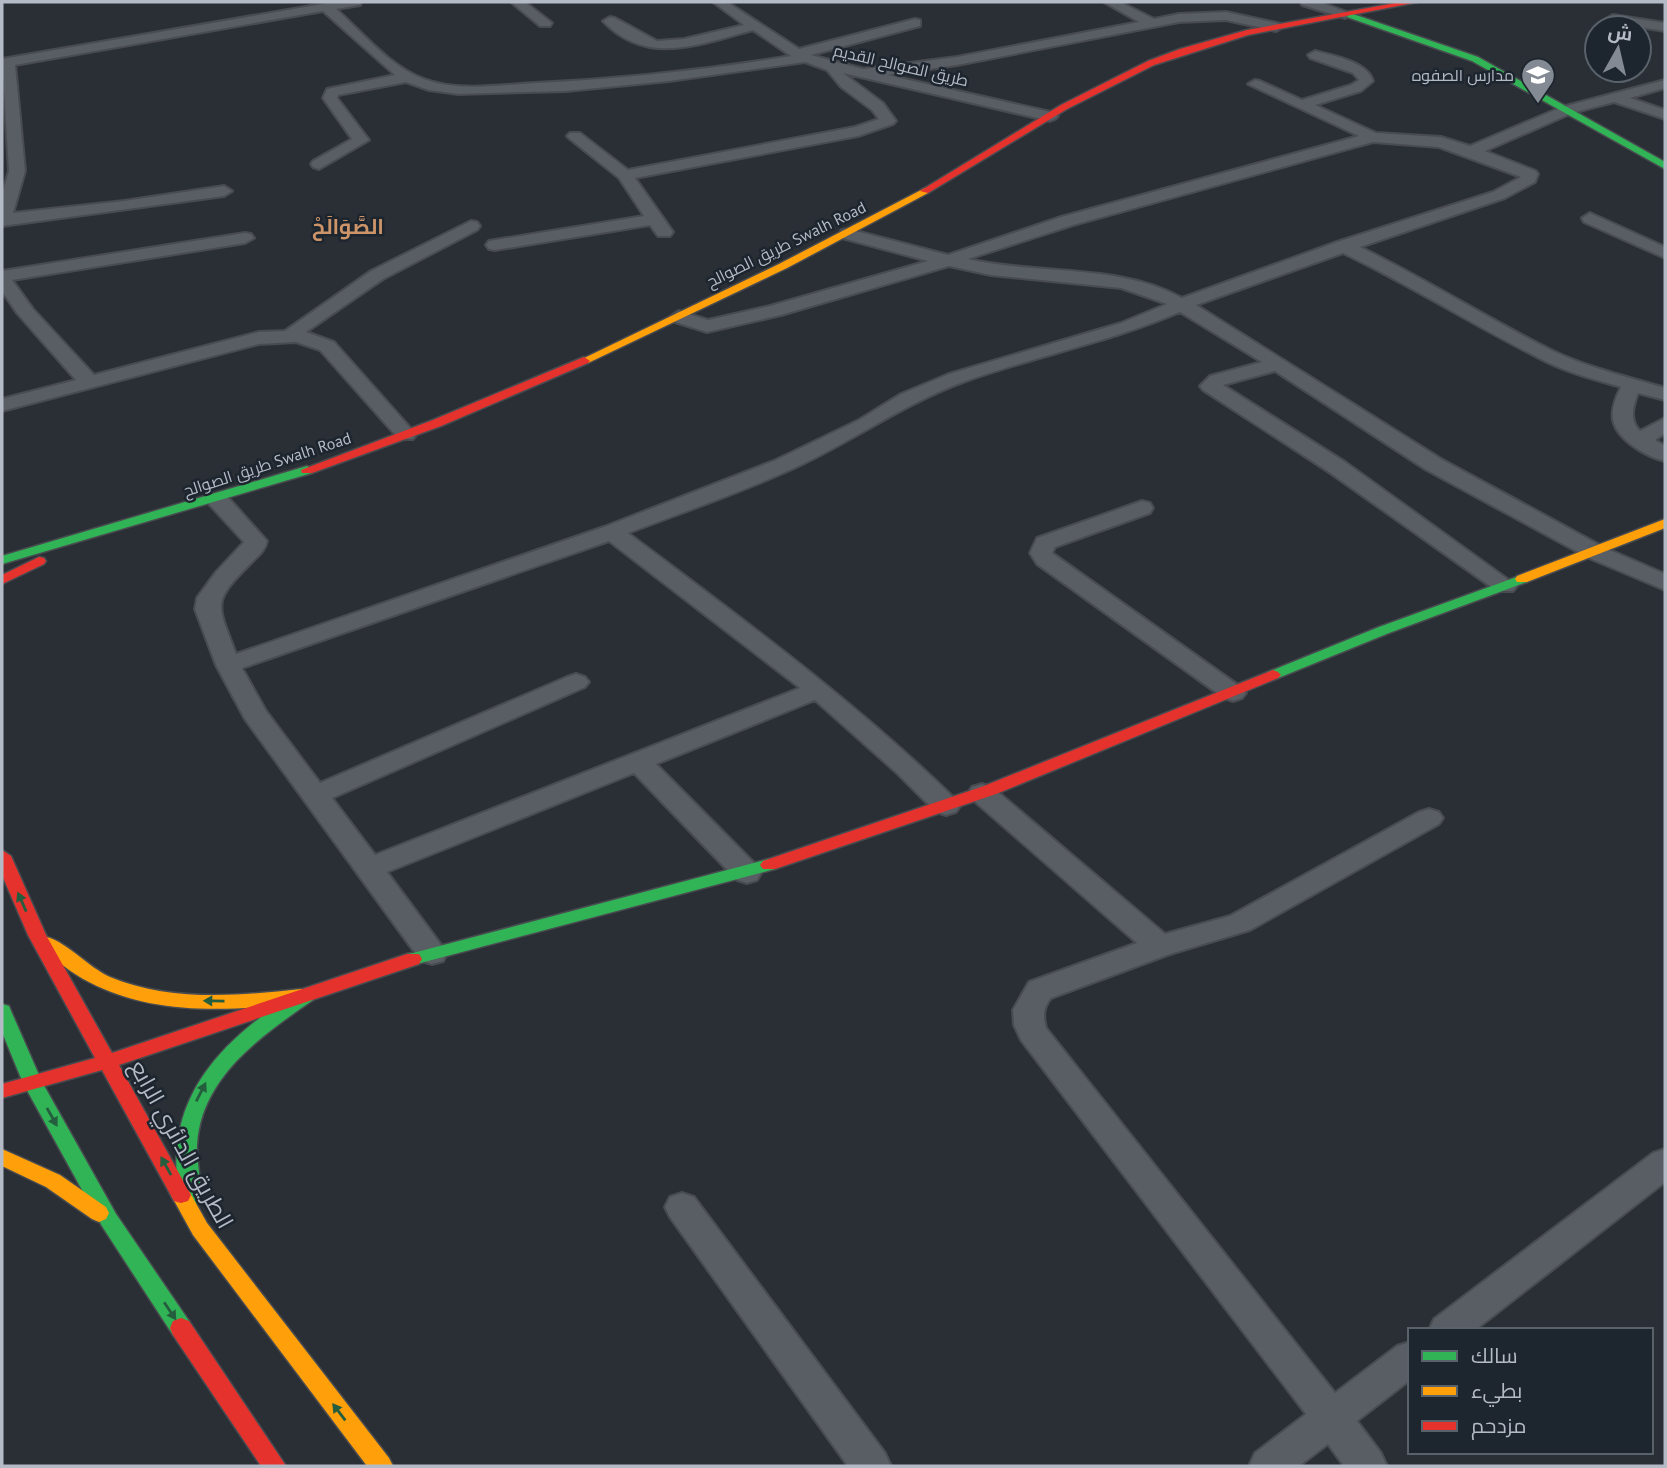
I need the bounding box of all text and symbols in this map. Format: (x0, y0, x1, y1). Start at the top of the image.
north arrow (1583, 14, 1653, 84)
text: ش (1607, 19, 1634, 46)
street label: طريق الصوالح القديم (831, 40, 970, 92)
school or university icon: مدارس الصفوه (1519, 56, 1557, 105)
place label: مدارس الصفوه (1412, 65, 1514, 86)
street label: طريق الصوالح Swalh Road (703, 197, 870, 293)
district label: الصَّوَالَحْ (312, 213, 384, 241)
street label: طريق الصوالح Swalh Road (181, 427, 354, 502)
one-way arrow (16, 892, 28, 912)
one-way arrow (202, 995, 224, 1007)
street label: الطريق الدائري الرابع (120, 1055, 240, 1235)
one-way arrow (194, 1082, 206, 1102)
one-way arrow (46, 1107, 58, 1127)
one-way arrow (160, 1157, 172, 1176)
one-way arrow (163, 1302, 177, 1320)
legend (1408, 1328, 1653, 1454)
text: سالك (1471, 1342, 1518, 1369)
text: بطيء (1471, 1377, 1522, 1407)
one-way arrow (333, 1403, 347, 1421)
text: مزدحم (1471, 1412, 1526, 1440)

